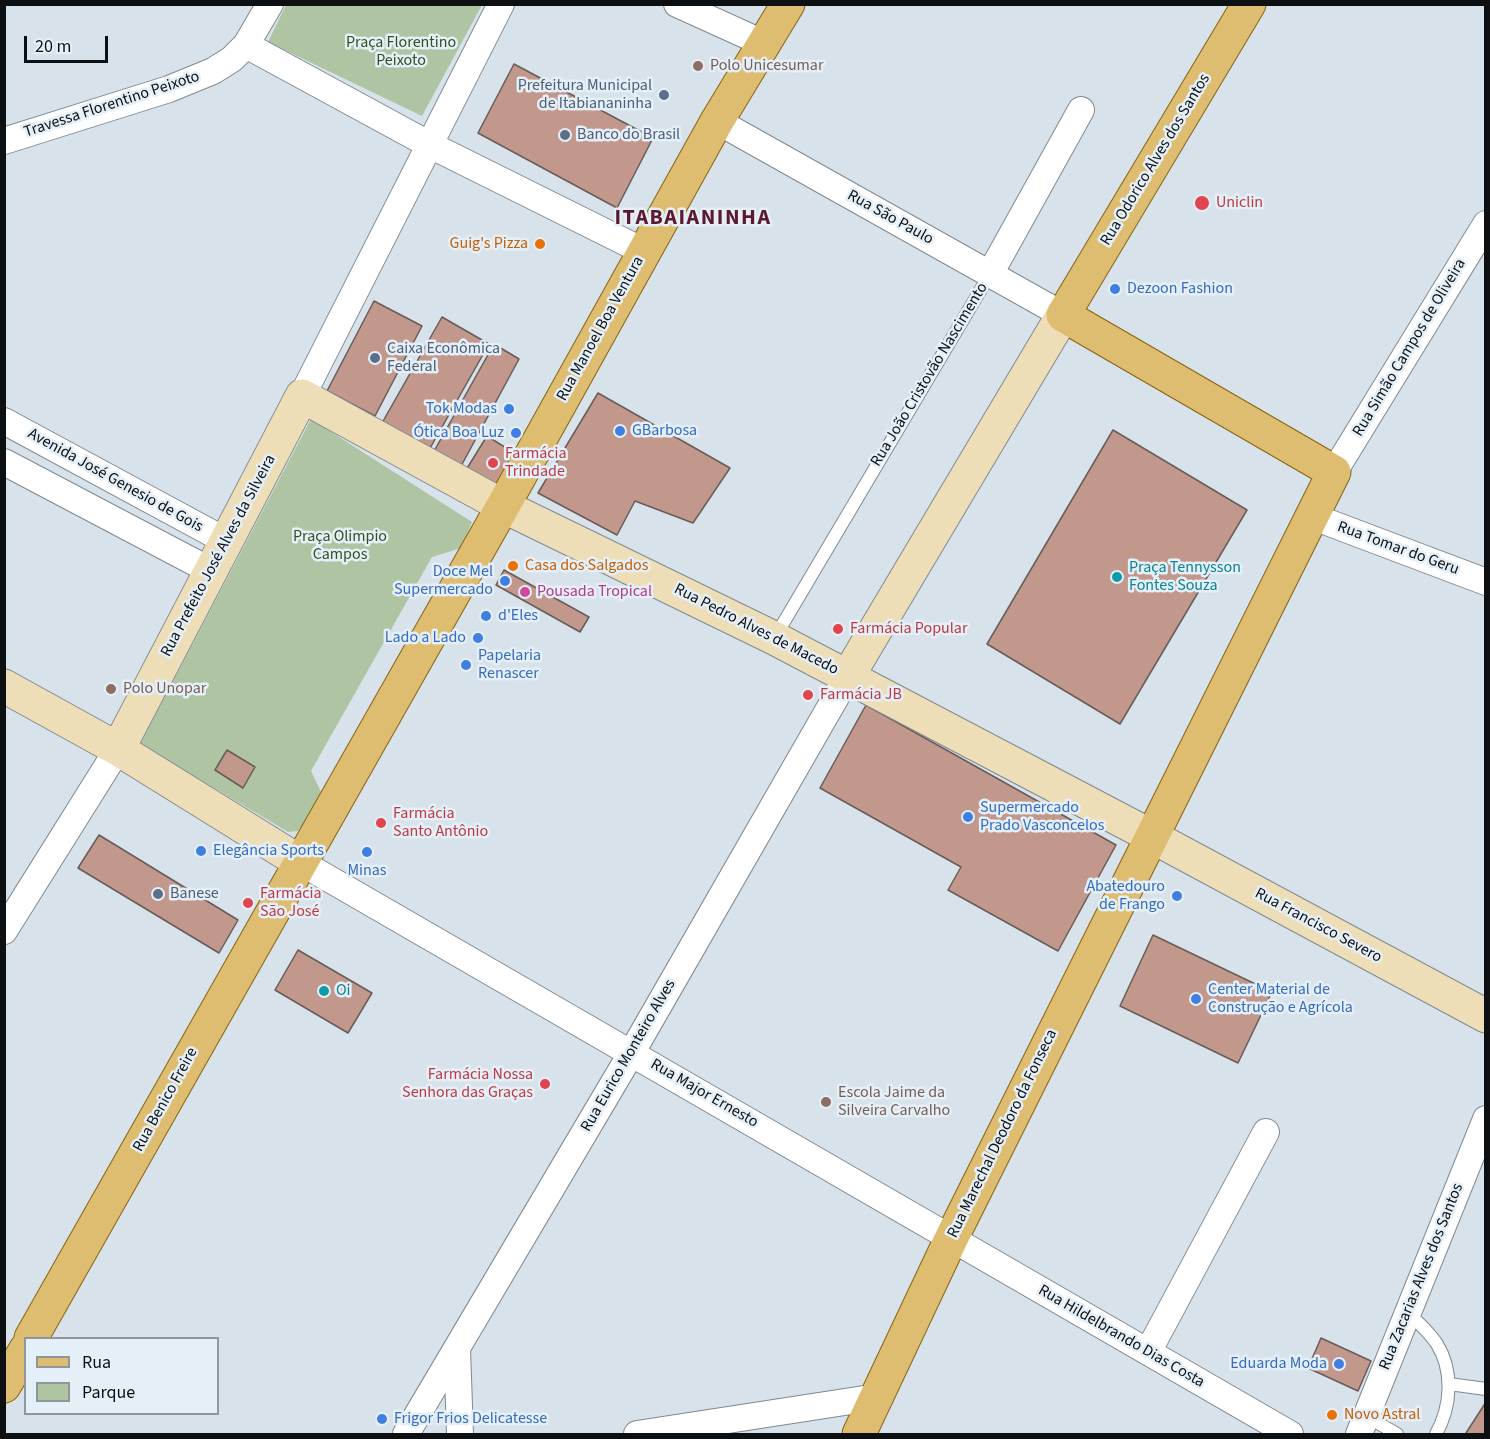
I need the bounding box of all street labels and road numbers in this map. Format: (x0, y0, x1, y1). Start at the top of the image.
street label: Travessa Florentino Peixoto (22, 68, 202, 142)
street label: Rua Odorico Alves dos Santos (1097, 71, 1215, 249)
street label: Rua São Paulo (844, 186, 936, 250)
street label: Rua Manoel Boa Ventura (553, 253, 649, 405)
street label: Rua Simão Campos de Oliveira (1349, 256, 1471, 440)
street label: Rua João Cristovão Nascimento (867, 280, 993, 470)
street label: Avenida José Genesio de Gois (24, 425, 206, 537)
street label: Rua Prefeito José Alves da Silveira (157, 452, 281, 660)
street label: Rua Tomar do Geru (1335, 518, 1461, 580)
street label: Rua Pedro Alves de Macedo (671, 580, 841, 680)
street label: Rua Francisco Severo (1251, 884, 1385, 968)
street label: Rua Eurico Monteiro Alves (578, 976, 680, 1136)
street label: Rua Marechal Deodoro da Fonseca (944, 1027, 1062, 1241)
street label: Rua Benico Freire (129, 1045, 203, 1155)
street label: Rua Major Ernesto (647, 1055, 761, 1133)
street label: Rua Zacarias Alves dos Santos (1376, 1181, 1468, 1373)
street label: Rua Hildelbrando Dias Costa (1034, 1281, 1208, 1393)

